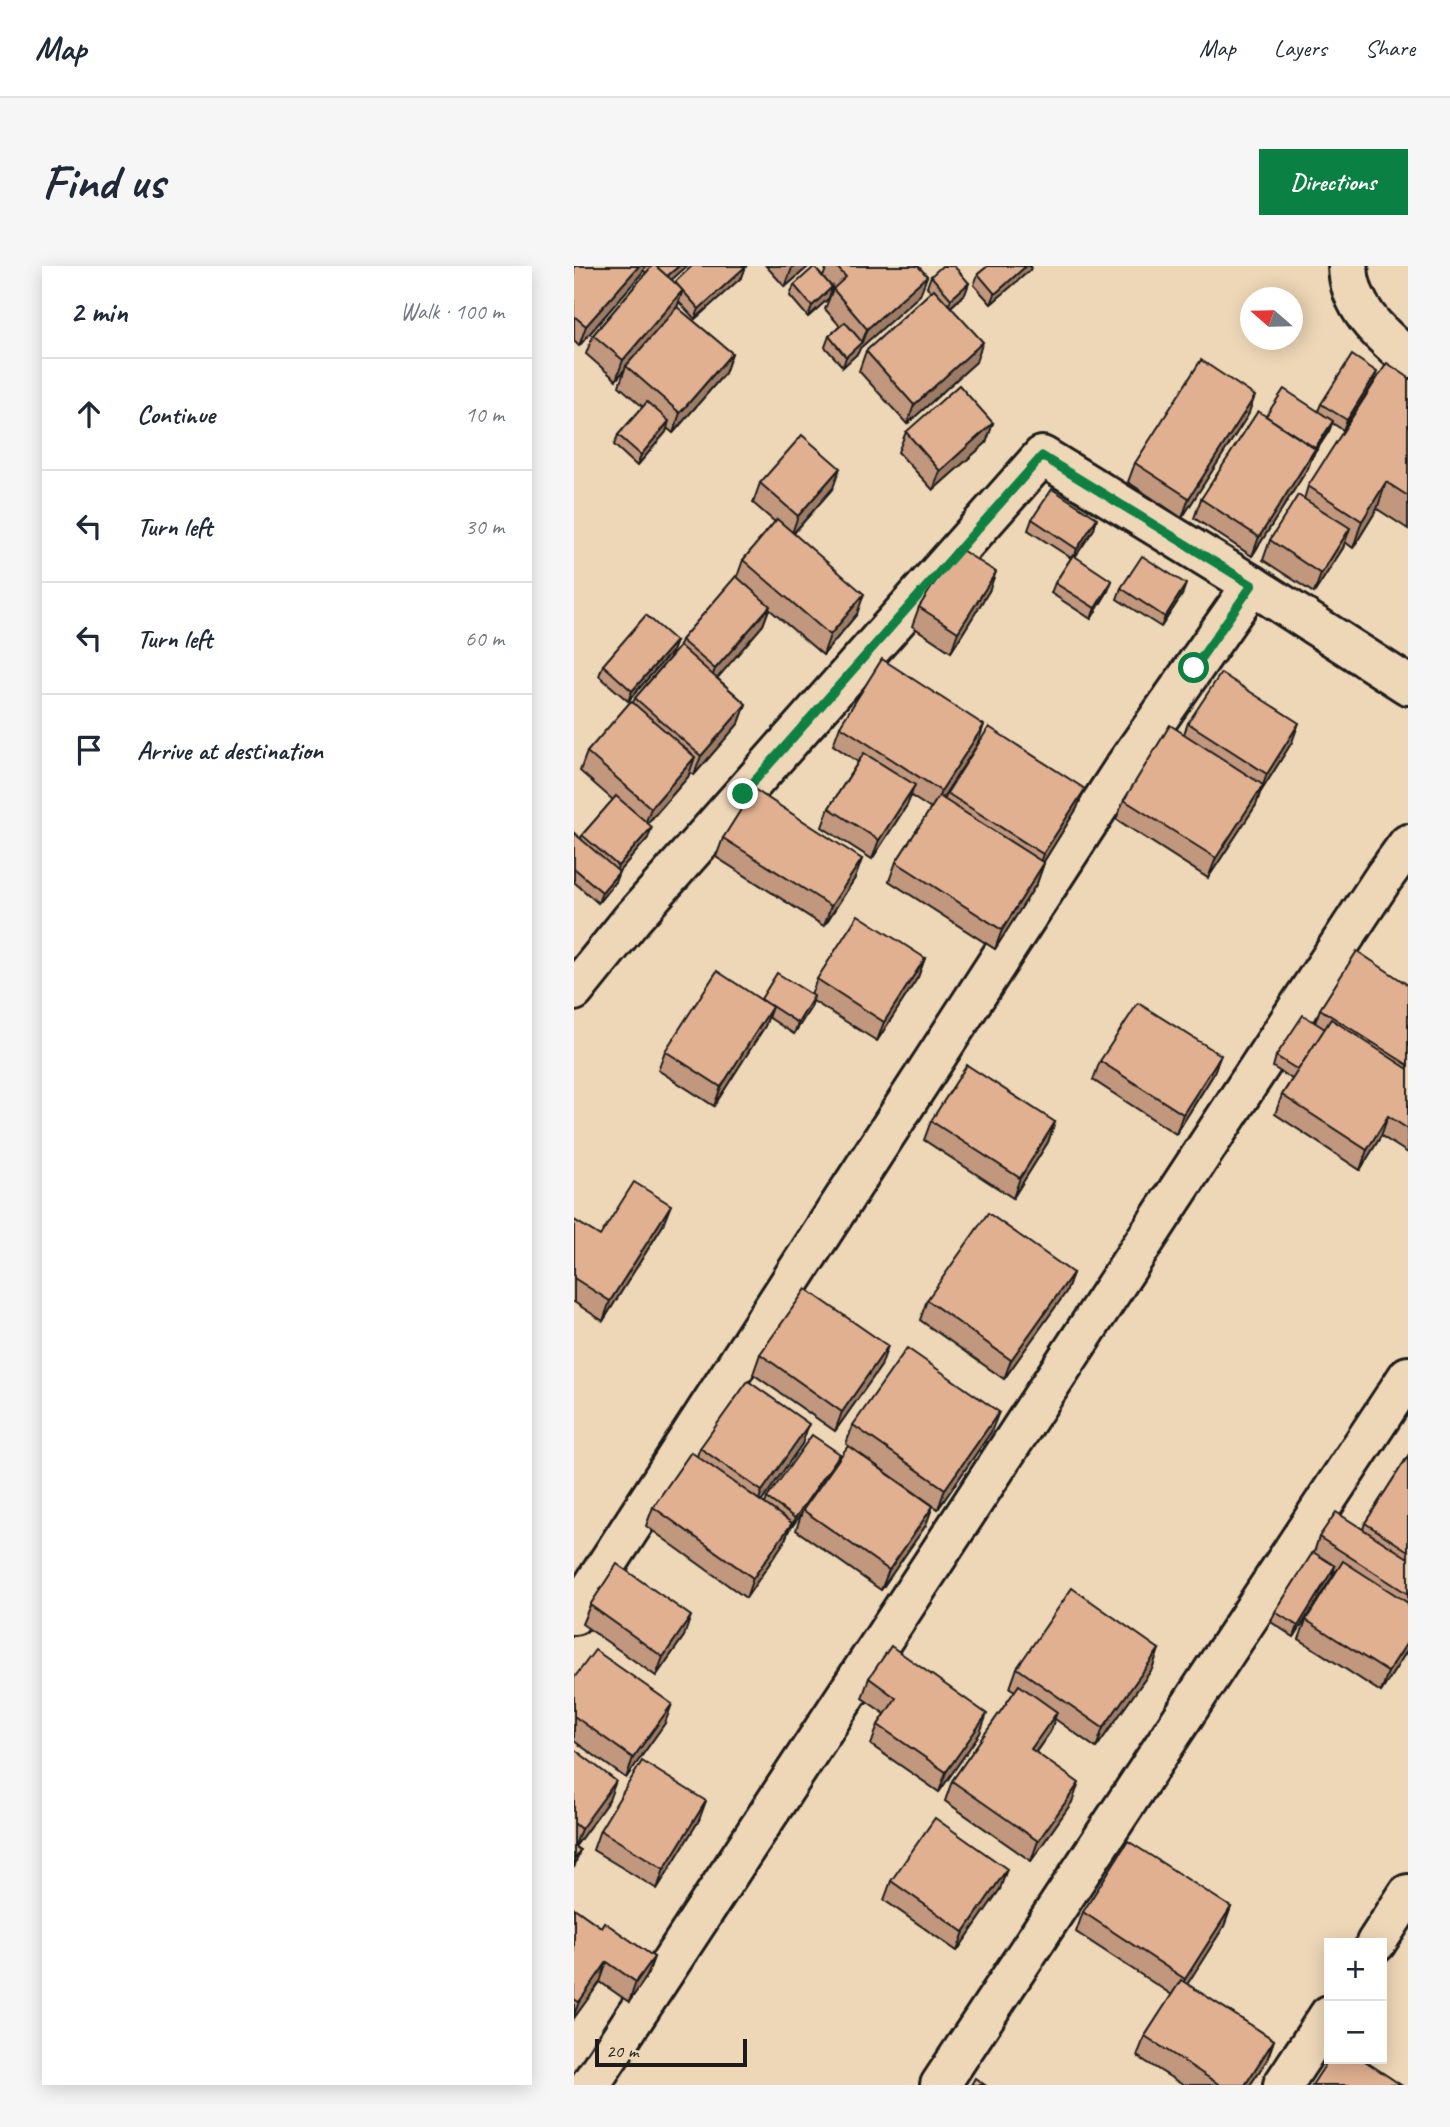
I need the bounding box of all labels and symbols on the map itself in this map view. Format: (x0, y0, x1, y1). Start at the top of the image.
north arrow (1240, 287, 1303, 350)
route start (1178, 652, 1209, 683)
route end (727, 778, 758, 809)
scale bar (595, 2036, 747, 2068)

